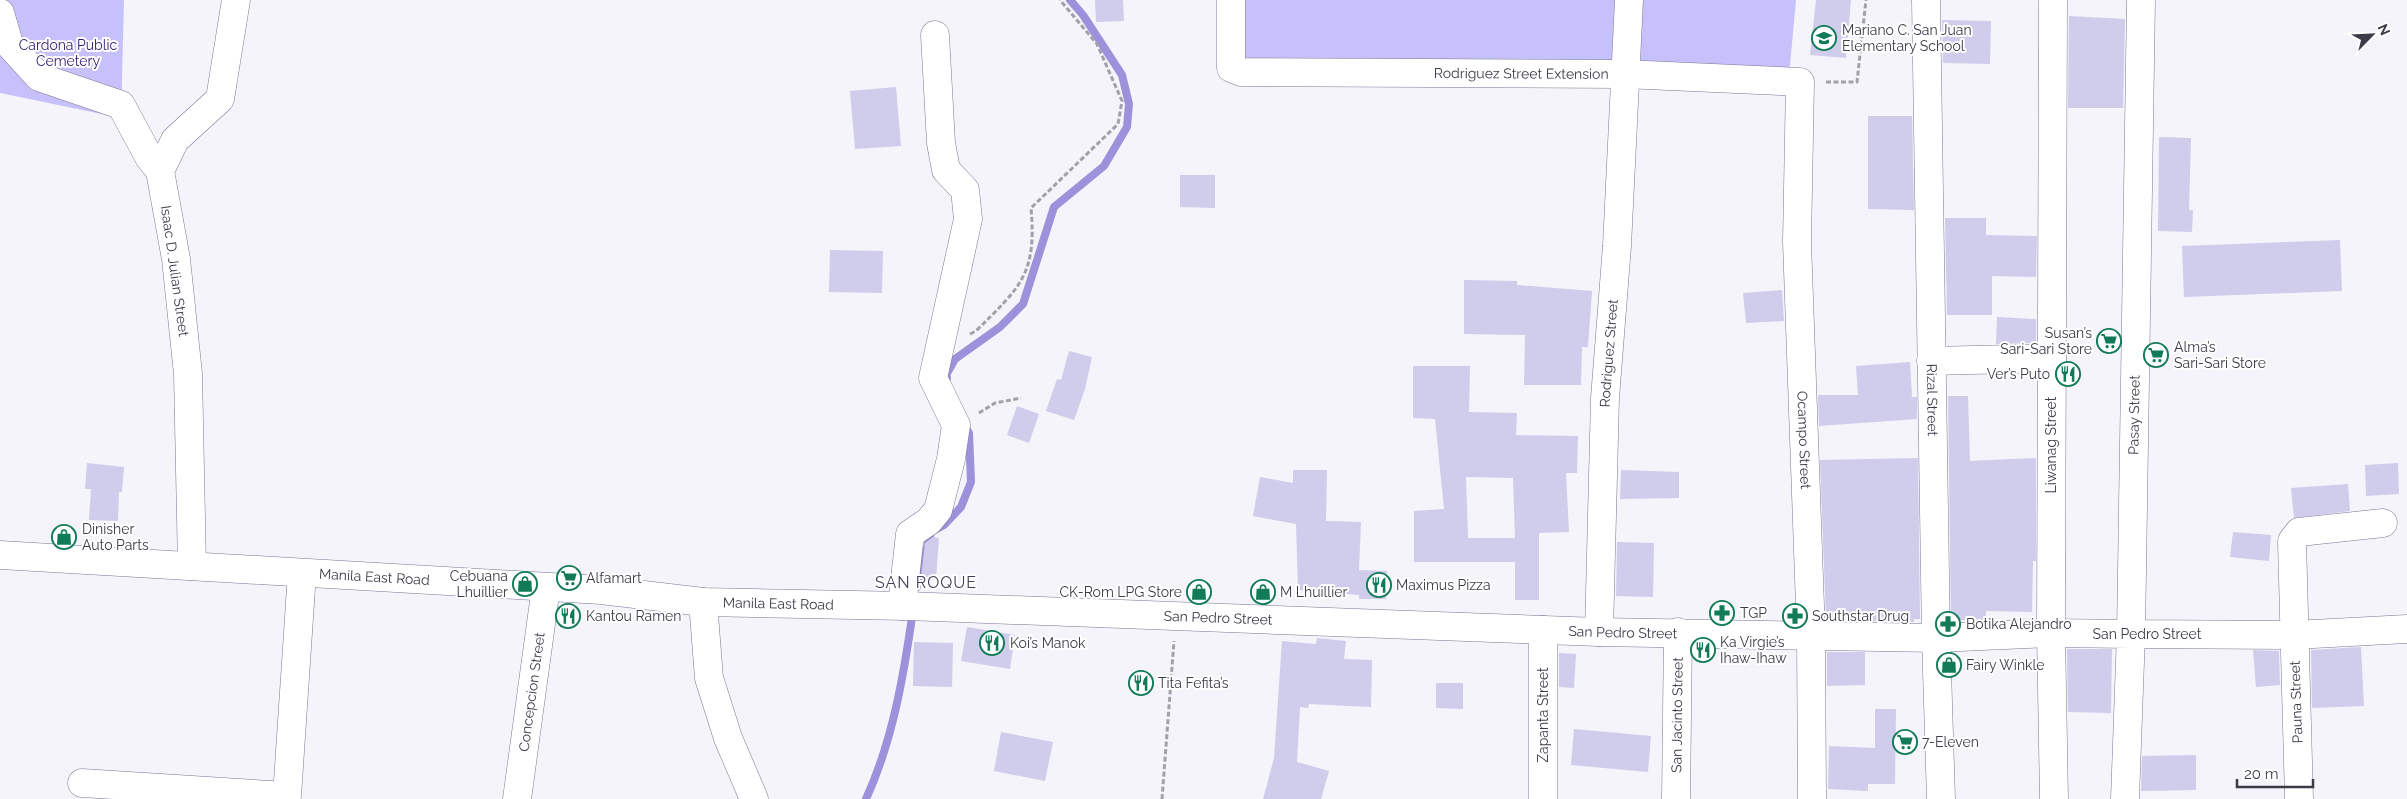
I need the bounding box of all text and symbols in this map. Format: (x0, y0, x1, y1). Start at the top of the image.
north arrow (2347, 10, 2397, 60)
place label: Mariano C. San Juan Elementary School (1842, 22, 1972, 54)
text: N (2374, 22, 2393, 38)
school or university icon: Mariano C. San Juan Elementary School (1811, 25, 1837, 51)
park label: Cardona Public Cemetery (19, 37, 118, 69)
street label: Rodriguez Street Extension (1434, 65, 1609, 82)
street label: Isaac D. Julian Street (158, 204, 192, 338)
street label: Rodriguez Street (1597, 298, 1621, 407)
place label: Susan’s Sari-Sari Store (2000, 325, 2092, 357)
supermarket icon: Susan’s Sari-Sari Store (2096, 328, 2122, 354)
place label: Alma’s Sari-Sari Store (2174, 339, 2266, 371)
supermarket icon: Alma’s Sari-Sari Store (2143, 342, 2169, 368)
restaurant icon: Ver’s Puto (2055, 361, 2081, 387)
street label: Rizal Street (1924, 364, 1941, 437)
place label: Ver’s Puto (1987, 366, 2050, 382)
street label: Pasay Street (2125, 375, 2143, 455)
street label: Ocampo Street (1794, 391, 1814, 490)
street label: Liwanag Street (2043, 396, 2059, 493)
place label: Dinisher Auto Parts (82, 521, 149, 553)
shop icon: Dinisher Auto Parts (51, 524, 77, 550)
supermarket icon: Alfamart (556, 565, 582, 591)
street label: Manila East Road (319, 566, 430, 588)
place label: Cebuana Lhuillier (450, 568, 508, 600)
place label: Alfamart (586, 570, 642, 586)
shop icon: Cebuana Lhuillier (512, 571, 538, 597)
restaurant icon: Maximus Pizza (1366, 572, 1392, 598)
district label: SAN ROQUE (875, 573, 977, 592)
place label: Maximus Pizza (1396, 577, 1491, 593)
shop icon: CK-Rom LPG Store (1186, 579, 1212, 605)
shop icon: M Lhuillier (1250, 579, 1276, 605)
place label: CK-Rom LPG Store (1059, 584, 1182, 600)
place label: M Lhuillier (1280, 584, 1347, 600)
street label: Manila East Road (723, 594, 834, 613)
pharmacy icon: TGP (1709, 600, 1735, 626)
restaurant icon: Kantou Ramen (555, 603, 581, 629)
pharmacy icon: Southstar Drug (1782, 603, 1808, 629)
place label: TGP (1740, 605, 1767, 621)
place label: Kantou Ramen (586, 608, 681, 624)
street label: San Pedro Street (1163, 608, 1273, 628)
place label: Southstar Drug (1812, 608, 1909, 624)
pharmacy icon: Botika Alejandro (1935, 611, 1961, 637)
place label: Botika Alejandro (1966, 616, 2072, 632)
street label: San Pedro Street (1568, 623, 1678, 641)
street label: San Pedro Street (2093, 626, 2202, 642)
restaurant icon: Koi’s Manok (979, 630, 1005, 656)
street label: Concepcion Street (516, 631, 548, 753)
place label: Ka Virgie’s Ihaw-Ihaw (1720, 634, 1787, 666)
place label: Koi’s Manok (1010, 635, 1086, 651)
restaurant icon: Ka Virgie’s Ihaw-Ihaw (1690, 637, 1716, 663)
shop icon: Fairy Winkle (1936, 652, 1962, 678)
street label: San Jacinto Street (1668, 657, 1686, 773)
place label: Fairy Winkle (1966, 657, 2045, 673)
street label: Pauna Street (2287, 660, 2305, 744)
street label: Zapanta Street (1535, 667, 1551, 763)
restaurant icon: Tita Fefita’s (1128, 670, 1154, 696)
place label: Tita Fefita’s (1158, 675, 1229, 691)
supermarket icon: 7-Eleven (1892, 729, 1918, 755)
place label: 7-Eleven (1922, 734, 1979, 750)
scale bar (2237, 756, 2313, 788)
text: 20 m (2244, 765, 2279, 783)

